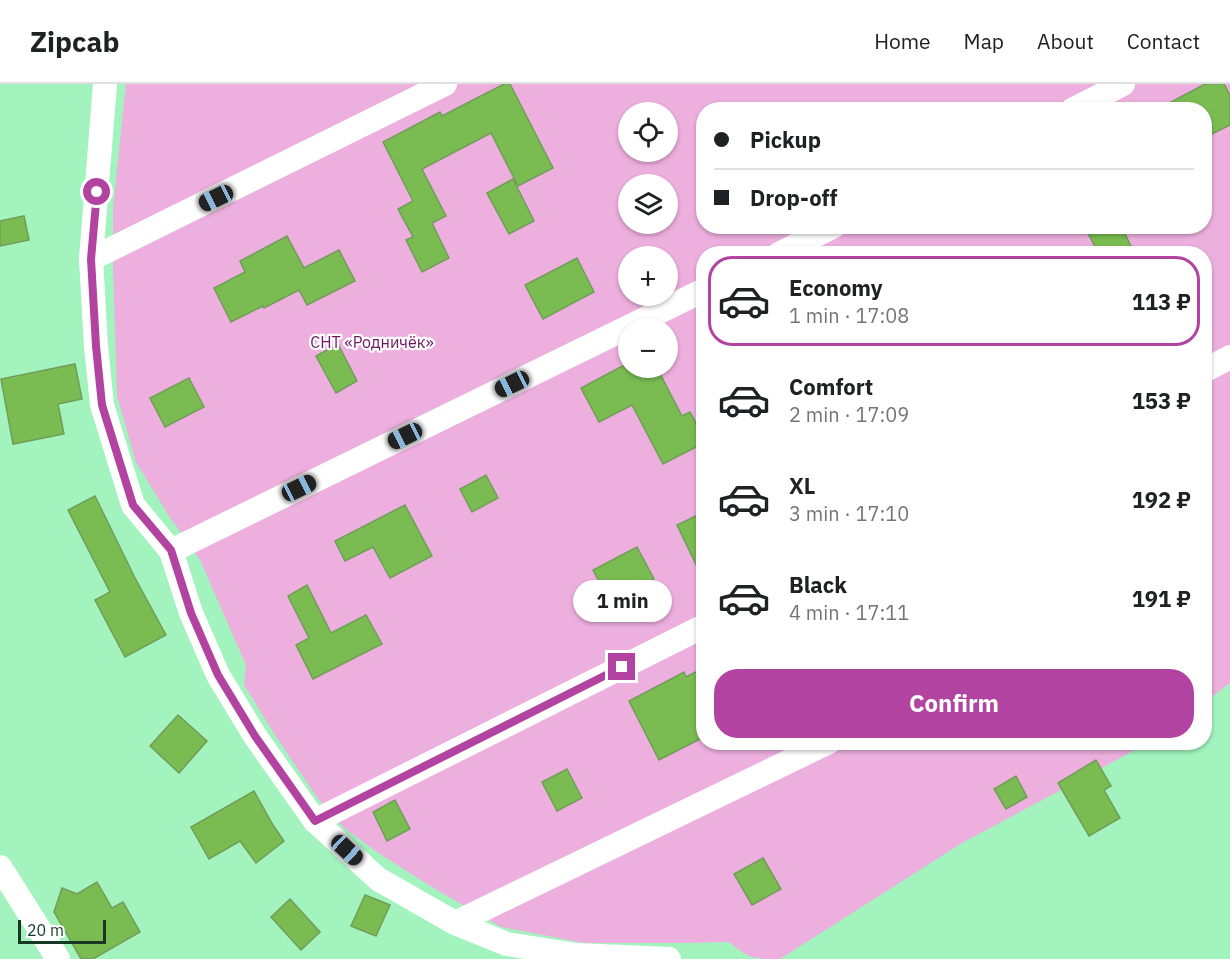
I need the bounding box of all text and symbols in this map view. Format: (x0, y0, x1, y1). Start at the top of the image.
text: Zipcab (30, 23, 119, 60)
text: Home (874, 27, 931, 55)
text: Map (964, 27, 1004, 55)
text: About (1037, 27, 1094, 55)
text: Contact (1127, 27, 1200, 55)
map controls (618, 102, 678, 378)
button: locate (618, 102, 678, 162)
text: Pickup (750, 125, 821, 154)
button: layers (618, 174, 678, 234)
route start (83, 178, 110, 205)
car (196, 182, 236, 214)
text: Drop-off (750, 183, 837, 212)
button: + (618, 246, 678, 306)
text: Economy (789, 273, 883, 302)
icon: car (717, 274, 771, 328)
text: 113 ₽ (1132, 287, 1191, 316)
text: 1 min · 17:08 (789, 302, 909, 329)
button: − (618, 318, 678, 378)
park label: СНТ «Родничёк» (310, 332, 434, 352)
car (492, 368, 532, 400)
text: Comfort (789, 372, 873, 401)
icon: car (717, 373, 771, 427)
text: 153 ₽ (1132, 386, 1191, 415)
text: 2 min · 17:09 (789, 401, 909, 428)
car (385, 420, 425, 452)
text: XL (789, 471, 815, 500)
car (279, 472, 319, 504)
icon: car (717, 472, 771, 526)
text: 192 ₽ (1132, 485, 1191, 514)
text: 3 min · 17:10 (789, 500, 909, 527)
text: Black (789, 570, 847, 599)
icon: car (717, 571, 771, 625)
callout: 1 min (572, 580, 672, 622)
text: 191 ₽ (1132, 584, 1191, 613)
text: 1 min (596, 587, 649, 614)
text: 4 min · 17:11 (789, 599, 909, 626)
route end (608, 653, 635, 680)
button: Confirm (714, 669, 1194, 738)
car (328, 831, 366, 869)
scale bar (18, 917, 106, 944)
text: 20 m (27, 920, 64, 940)

